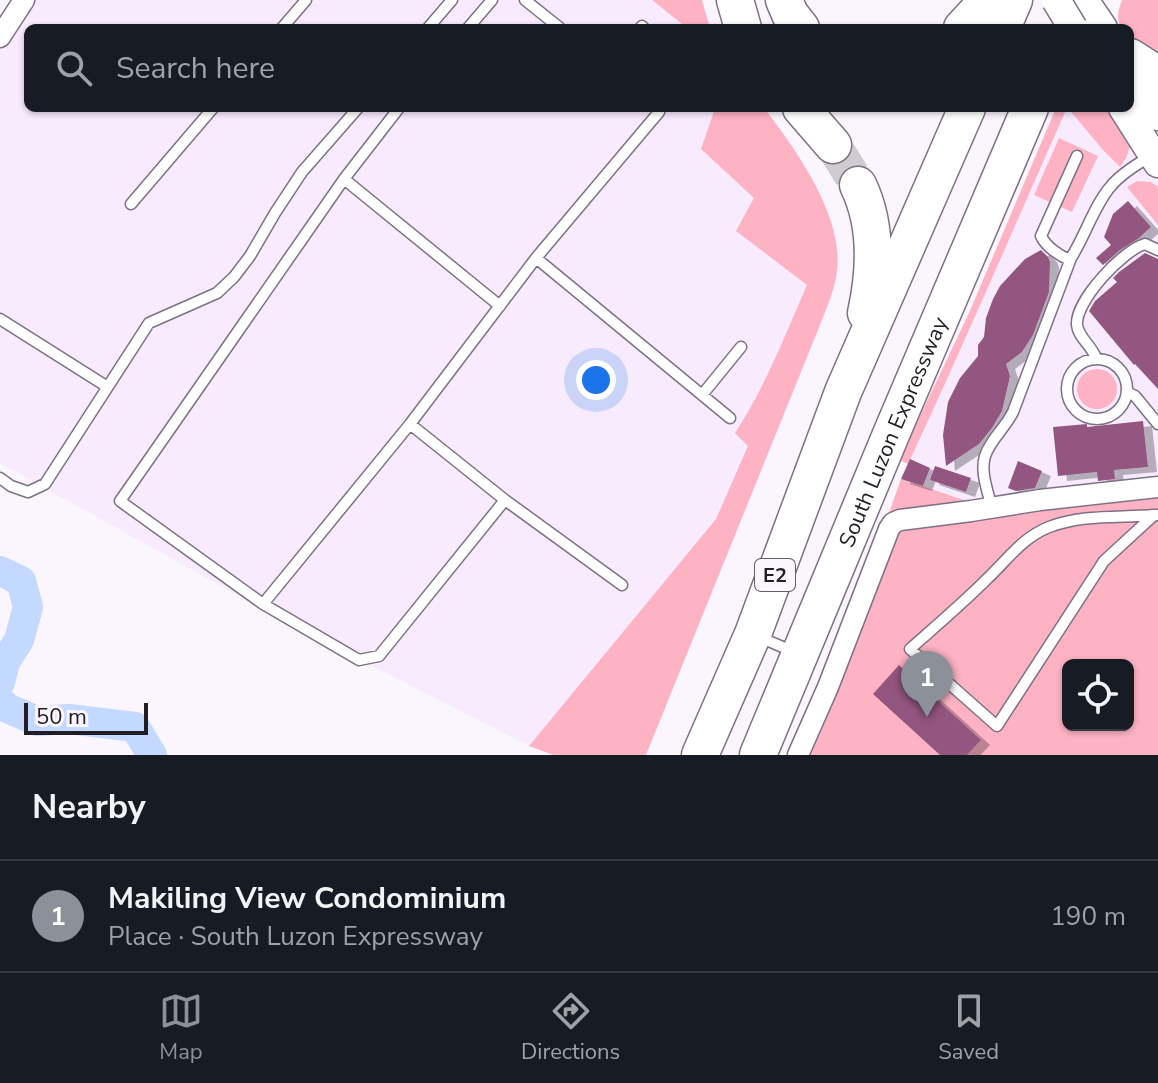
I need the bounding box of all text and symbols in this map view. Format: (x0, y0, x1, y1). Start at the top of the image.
search box (24, 24, 1134, 112)
icon: search (52, 46, 96, 90)
text: Search here (116, 48, 275, 89)
street label: South Luzon Expressway (832, 312, 956, 552)
your location (576, 360, 616, 400)
road number: E2 (755, 559, 795, 591)
pin: 1 (901, 651, 953, 717)
map controls (1062, 659, 1134, 731)
button: locate (1062, 659, 1134, 731)
scale bar (24, 699, 148, 735)
text: 50 m (36, 702, 87, 732)
text: Nearby (32, 784, 146, 830)
text: Makiling View Condominium (108, 878, 506, 919)
text: 1 (50, 899, 66, 934)
text: 190 m (1050, 899, 1126, 934)
text: Place · South Luzon Expressway (108, 919, 483, 954)
tab: Map (159, 989, 203, 1067)
tab: Directions (521, 989, 620, 1067)
tab: Saved (938, 989, 999, 1067)

